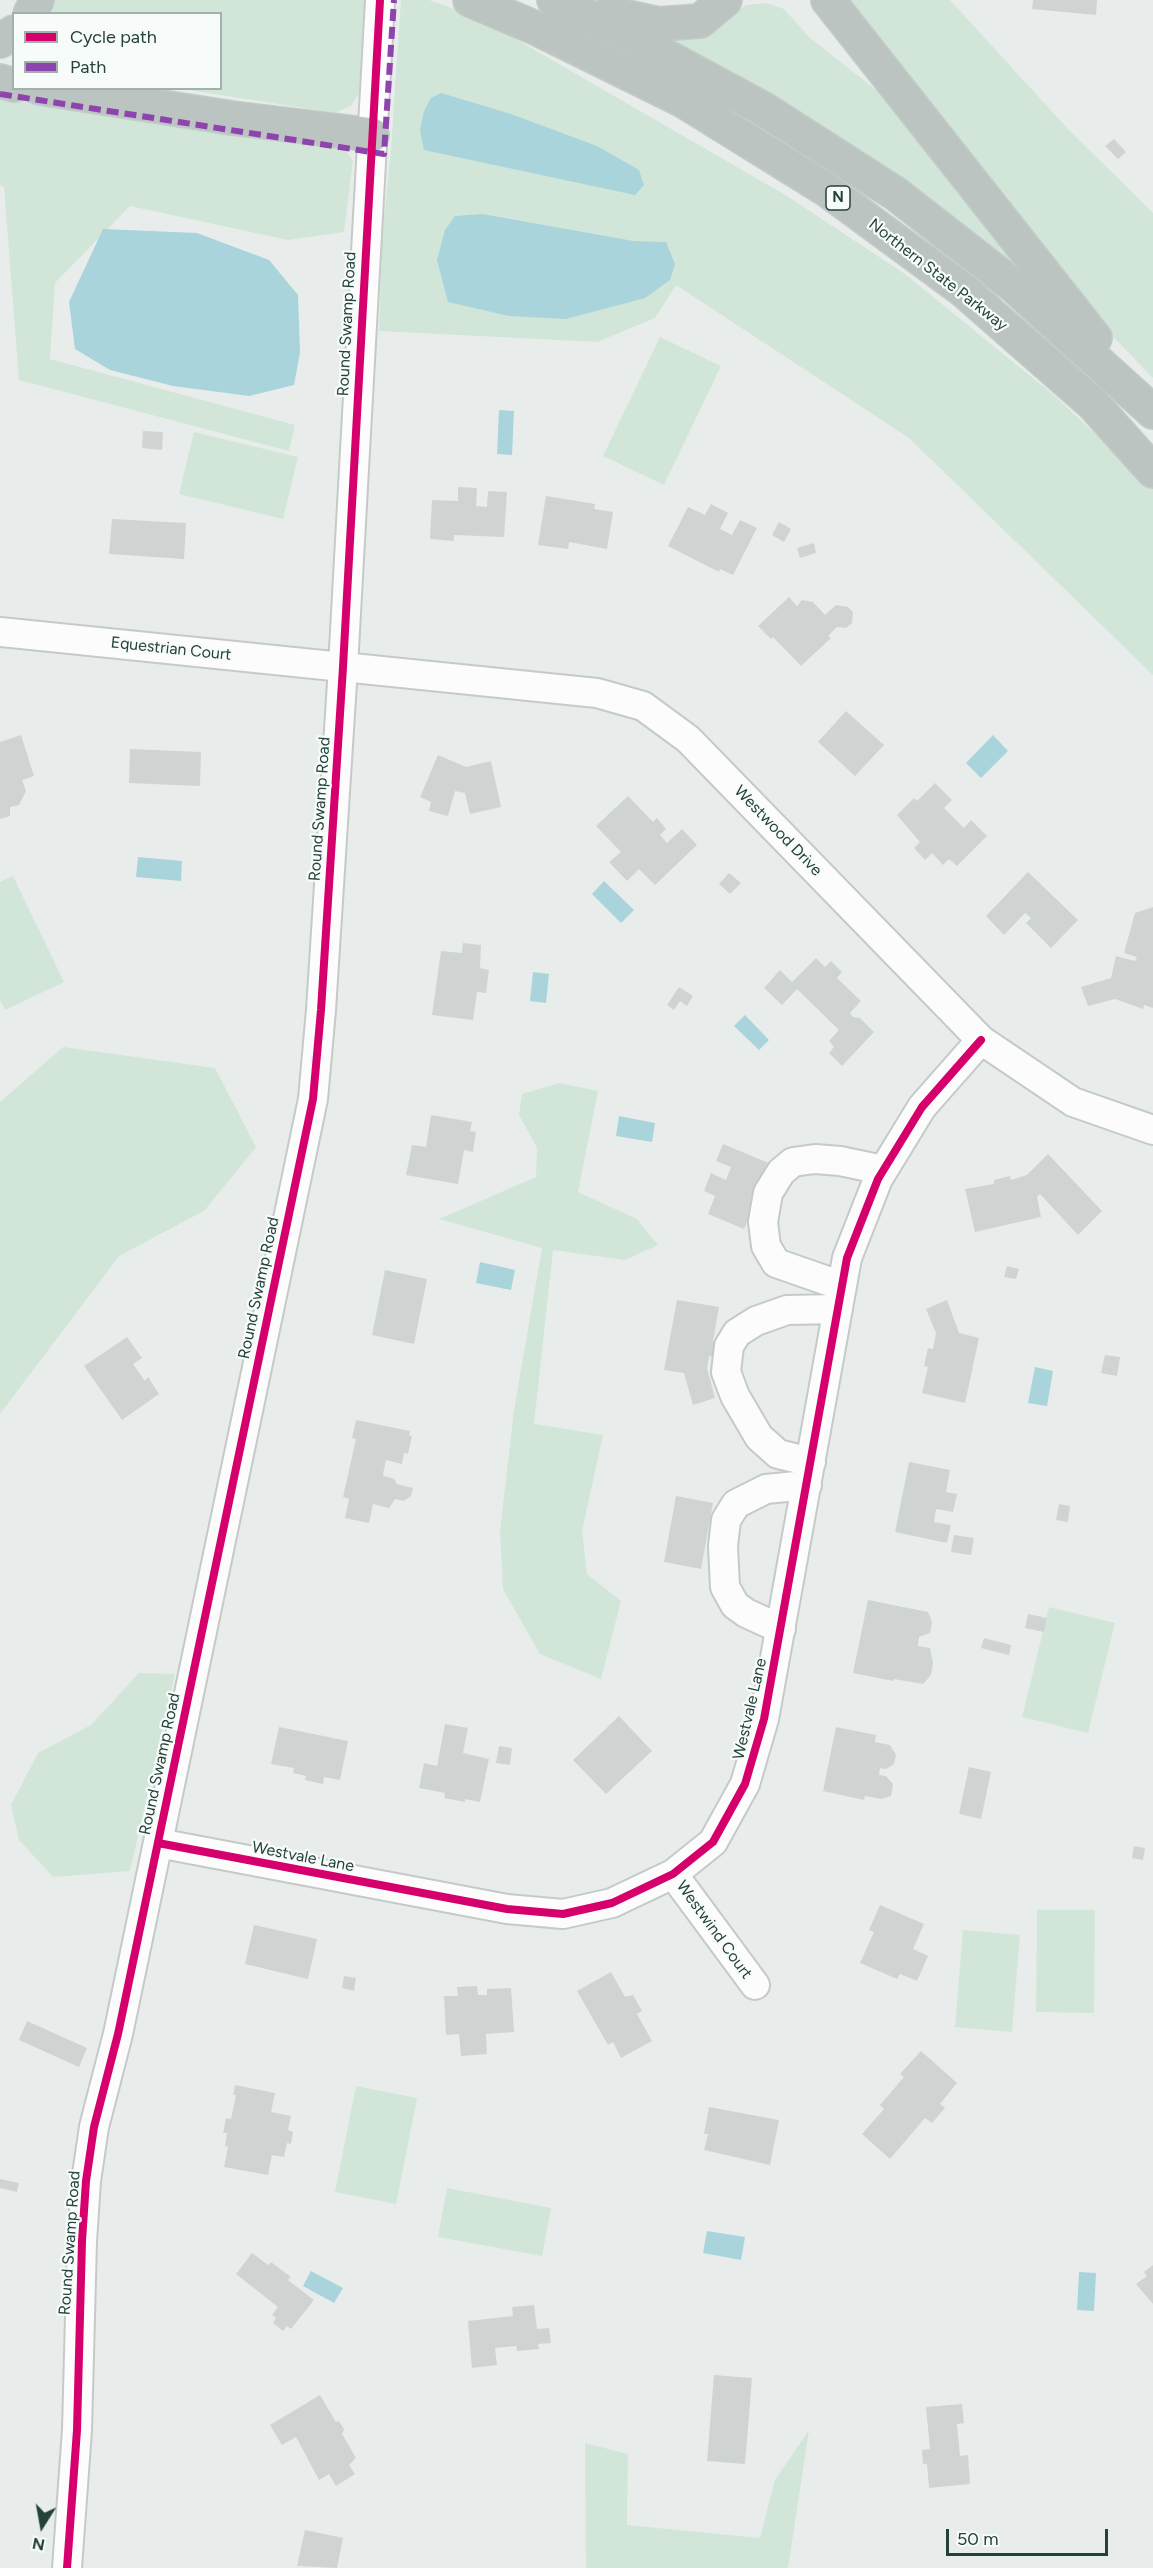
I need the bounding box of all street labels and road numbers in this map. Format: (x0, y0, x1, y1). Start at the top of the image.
road number: N (826, 186, 850, 210)
street label: Northern State Parkway (865, 215, 1011, 335)
street label: Round Swamp Road (334, 251, 360, 397)
street label: Equestrian Court (110, 633, 232, 665)
street label: Round Swamp Road (305, 736, 335, 882)
street label: Westwood Drive (730, 782, 826, 880)
street label: Round Swamp Road (235, 1215, 283, 1361)
street label: Westvale Lane (729, 1656, 771, 1762)
street label: Round Swamp Road (136, 1691, 184, 1837)
street label: Westvale Lane (250, 1838, 356, 1876)
street label: Westwind Court (672, 1877, 756, 1983)
street label: Round Swamp Road (55, 2170, 85, 2316)

